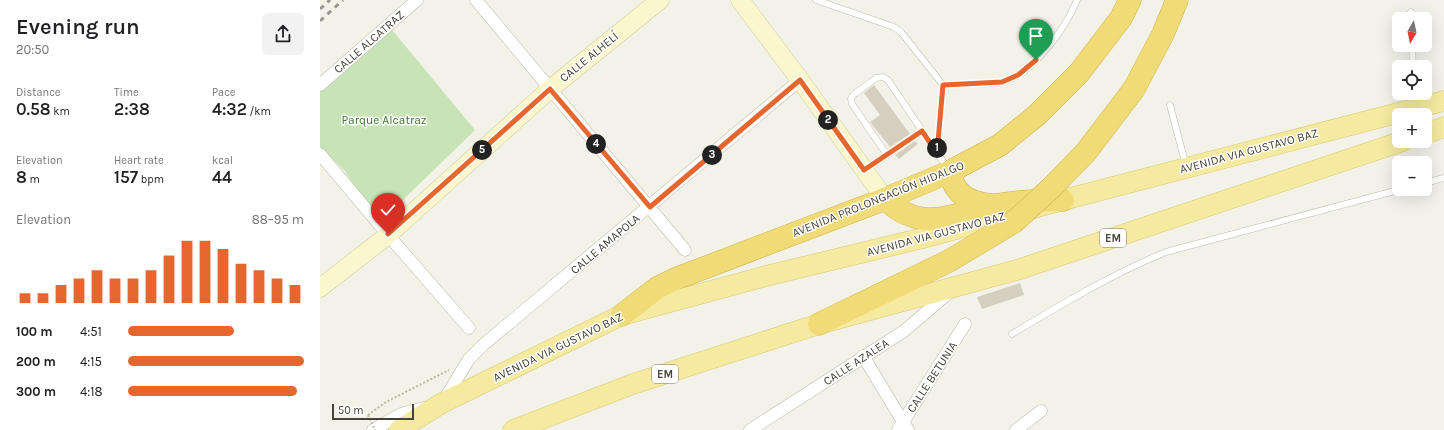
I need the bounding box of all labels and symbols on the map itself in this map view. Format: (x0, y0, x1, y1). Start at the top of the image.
street label: CALLE ALCATRAZ (331, 8, 407, 76)
north arrow (1392, 12, 1432, 52)
pin (1019, 19, 1053, 60)
street label: CALLE ALHELÍ (556, 28, 622, 85)
pin: 2 (818, 110, 838, 130)
park label: Parque Alcatraz (341, 113, 427, 127)
street label: AVENIDA VIA GUSTAVO BAZ (1178, 126, 1320, 176)
pin: 4 (586, 134, 606, 154)
pin: 1 (927, 138, 947, 158)
pin: 5 (472, 140, 492, 160)
pin: 3 (702, 145, 722, 165)
street label: AVENIDA PROLONGACIÓN HIDALGO (790, 157, 966, 240)
pin (371, 193, 405, 234)
street label: AVENIDA VIA GUSTAVO BAZ (865, 209, 1007, 259)
street label: CALLE AMAPOLA (568, 211, 642, 277)
road number: EM (1100, 229, 1126, 247)
street label: AVENIDA VIA GUSTAVO BAZ (491, 309, 625, 385)
street label: CALLE AZALEA (821, 336, 891, 388)
street label: CALLE BETUNIA (904, 339, 960, 415)
road number: EM (652, 365, 678, 383)
scale bar (332, 402, 414, 421)

